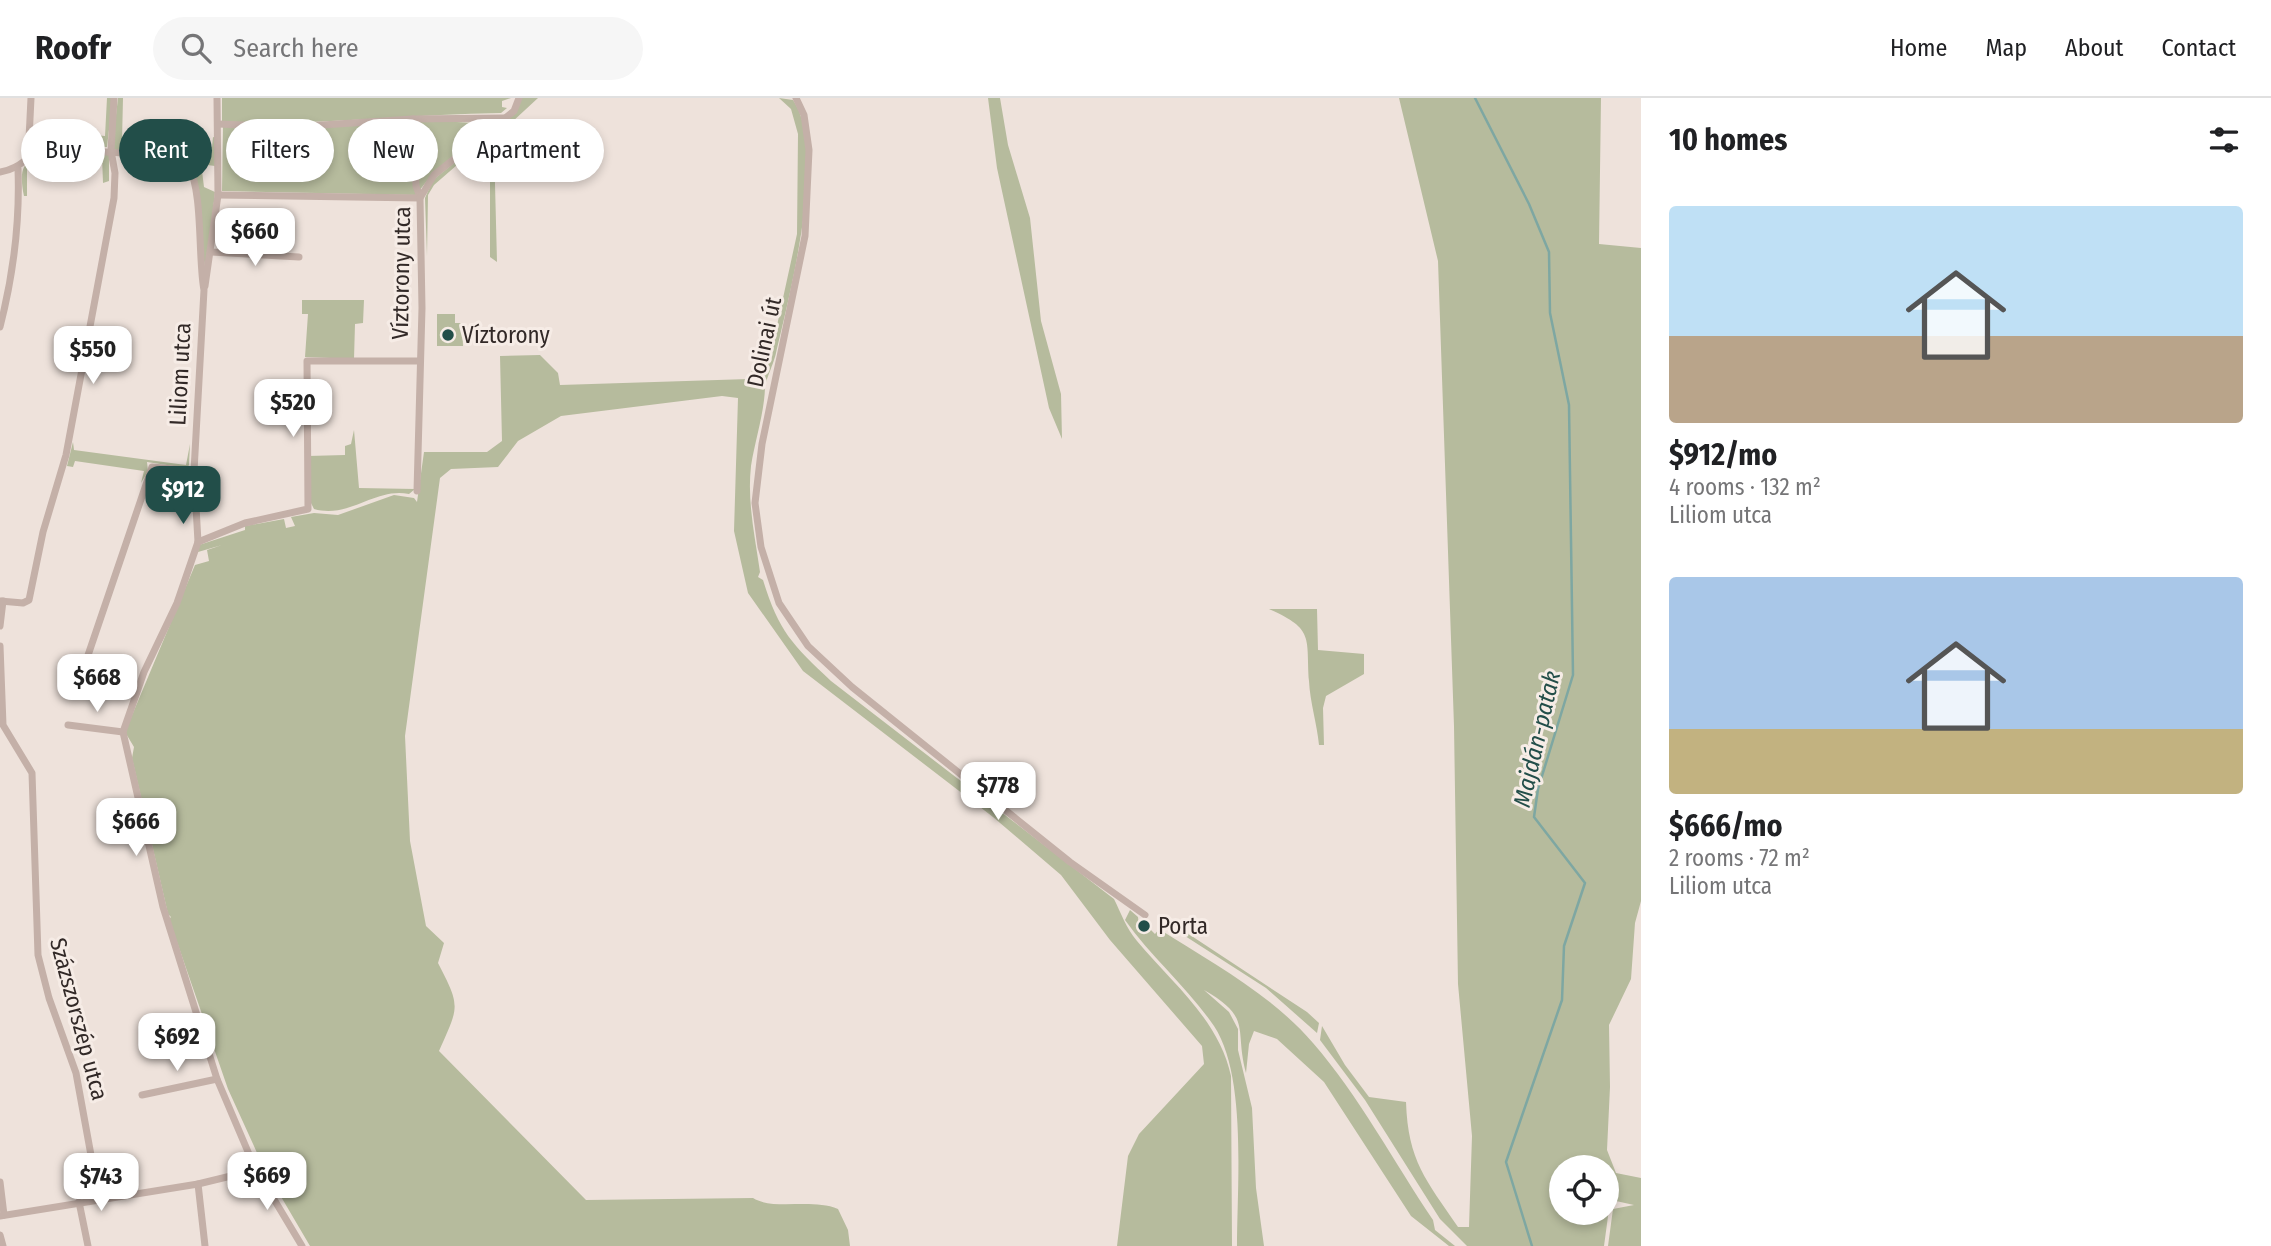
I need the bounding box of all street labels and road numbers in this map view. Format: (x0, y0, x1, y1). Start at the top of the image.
street label: Víztorony utca (386, 206, 416, 340)
street label: Dolinai út (741, 294, 787, 390)
street label: Liliom utca (163, 322, 197, 426)
street label: Százszorszép utca (44, 935, 114, 1103)

